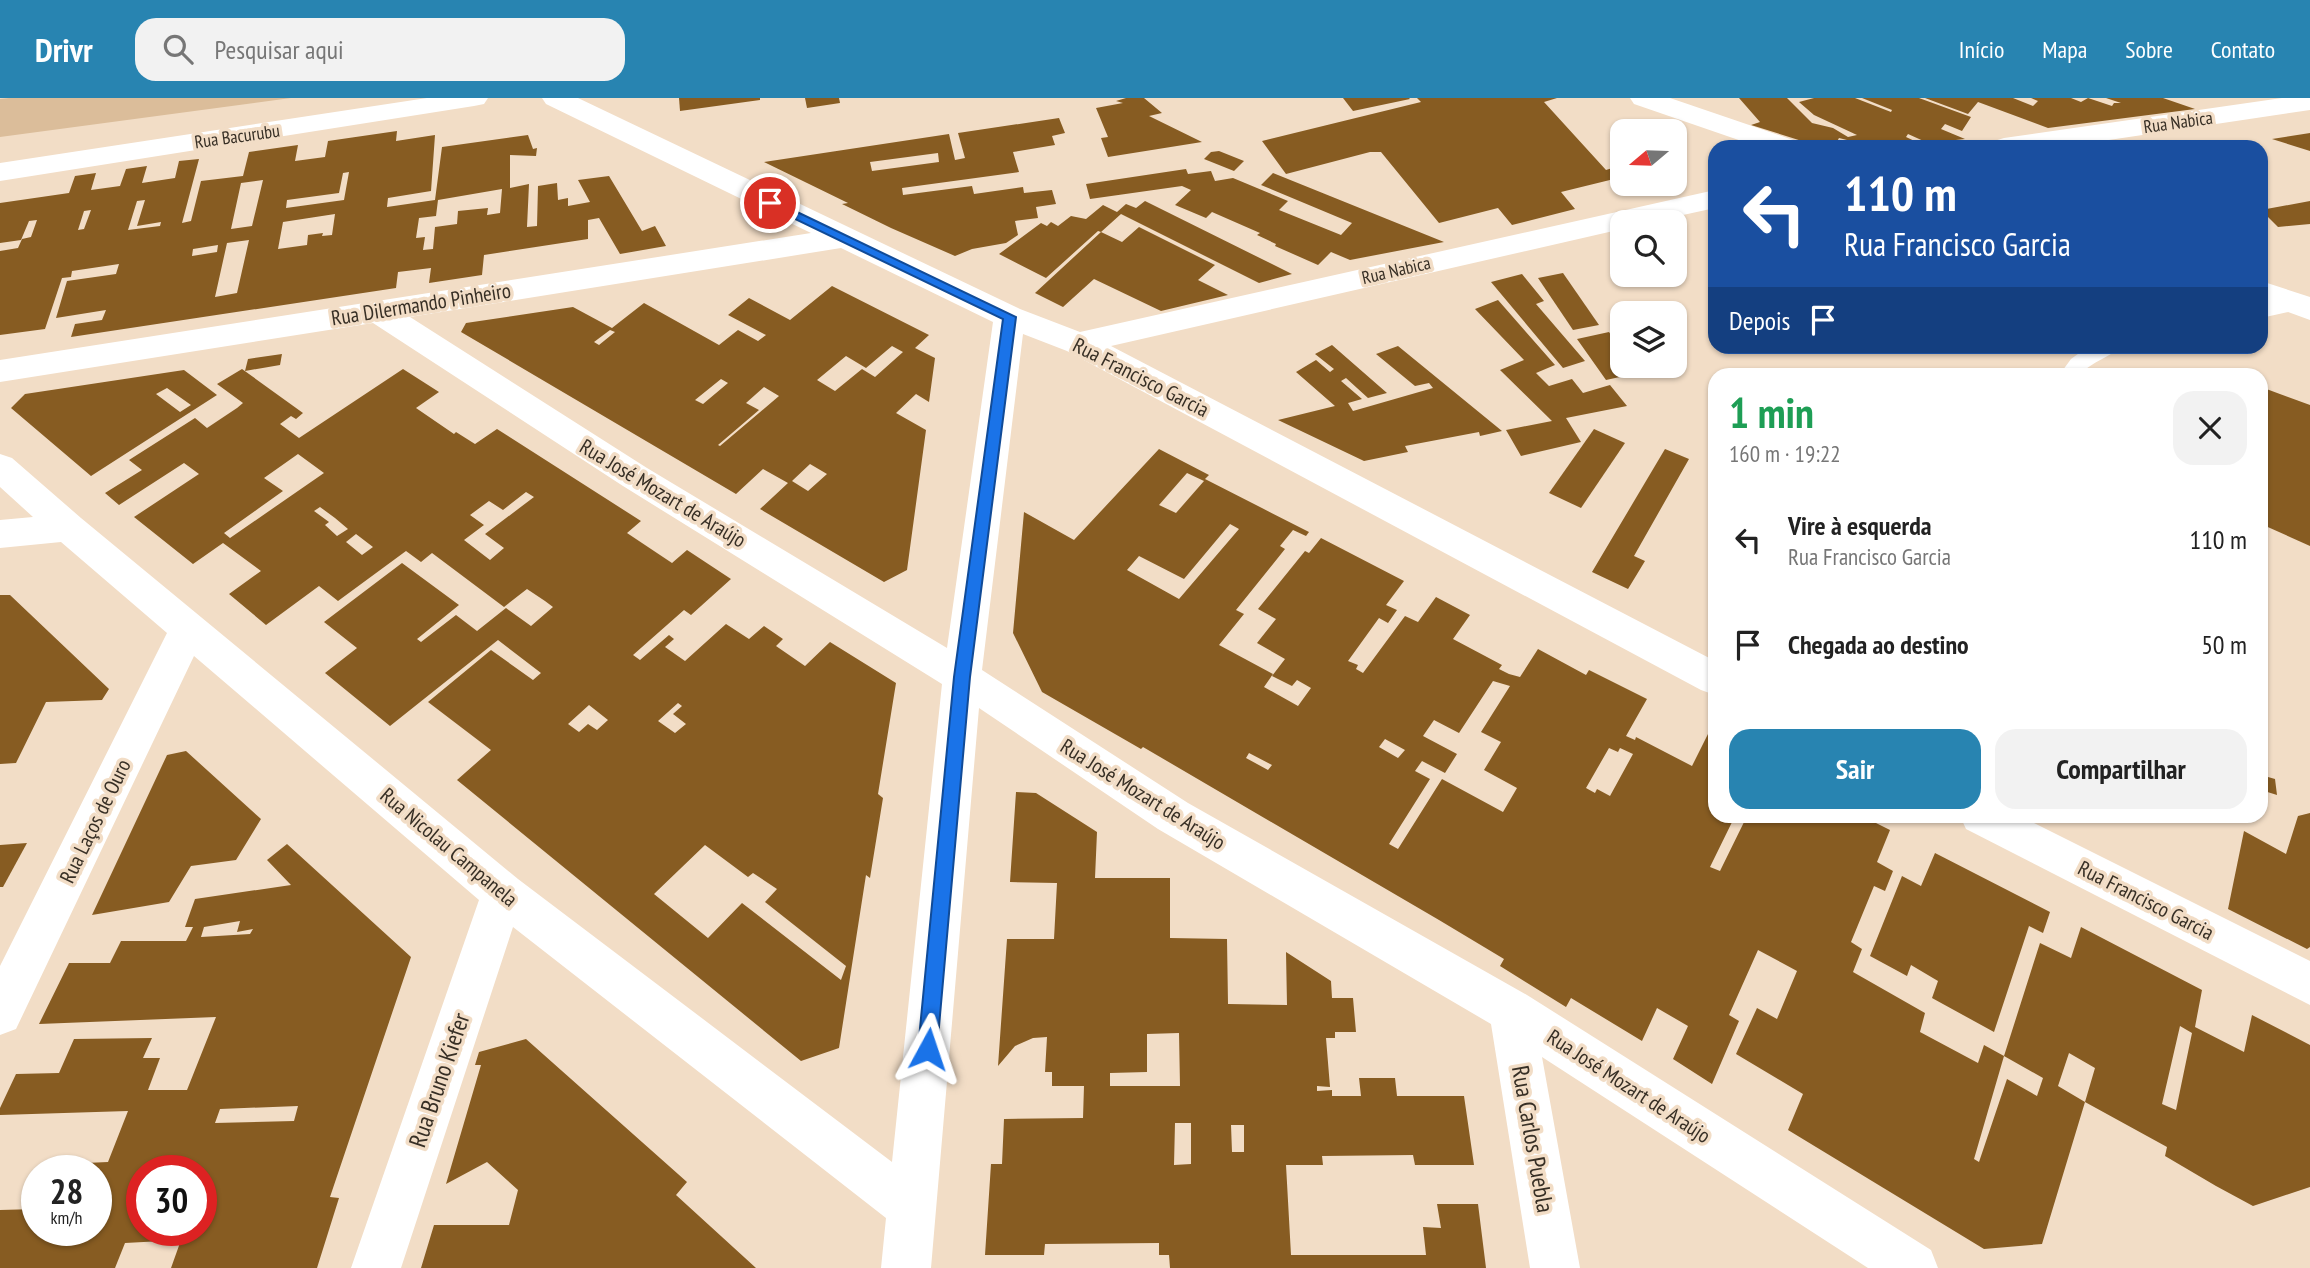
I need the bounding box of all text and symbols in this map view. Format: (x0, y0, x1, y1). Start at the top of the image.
search box (135, 18, 625, 81)
text: Drivr (35, 28, 93, 71)
icon: search (159, 30, 197, 68)
text: Pesquisar aqui (215, 33, 344, 66)
text: Início (1959, 34, 2004, 65)
text: Mapa (2042, 34, 2087, 65)
text: Sobre (2125, 34, 2173, 65)
text: Contato (2211, 34, 2275, 65)
street label: Rua Nabica (2142, 106, 2214, 138)
street label: Rua Bacurubu (193, 119, 281, 153)
north arrow (1610, 119, 1687, 196)
map controls (1610, 119, 1687, 378)
text: 110 m (1844, 161, 1957, 225)
icon: left (1729, 168, 1820, 259)
pin (740, 173, 800, 233)
icon: arrive (751, 184, 789, 222)
button: search (1610, 210, 1687, 287)
text: Rua Francisco Garcia (1844, 223, 2071, 265)
street label: Rua Nabica (1359, 251, 1433, 289)
street label: Rua Dilermando Pinheiro (329, 276, 513, 332)
button: layers (1610, 301, 1687, 378)
icon: arrive (1804, 301, 1842, 339)
text: Depois (1729, 304, 1790, 337)
street label: Rua Francisco Garcia (1069, 331, 1213, 423)
text: 1 min (1729, 385, 1814, 440)
button: close (2173, 391, 2247, 465)
street label: Rua José Mozart de Araújo (575, 433, 751, 553)
text: 160 m · 19:22 (1729, 439, 1841, 468)
text: Vire à esquerda (1788, 509, 1931, 542)
icon: left (1729, 521, 1767, 559)
text: 110 m (2189, 523, 2247, 556)
text: Rua Francisco Garcia (1788, 542, 1951, 571)
icon: arrive (1729, 626, 1767, 664)
text: Chegada ao destino (1788, 628, 1969, 661)
text: 50 m (2201, 628, 2247, 661)
button: Sair (1729, 729, 1981, 809)
button: Compartilhar (1995, 729, 2247, 809)
street label: Rua José Mozart de Araújo (1056, 732, 1230, 856)
street label: Rua Laços de Ouro (53, 755, 137, 887)
street label: Rua Nicolau Campanela (375, 782, 523, 912)
street label: Rua Francisco Garcia (2074, 854, 2218, 946)
street label: Rua Bruno Kiefer (402, 1008, 477, 1151)
position arrow (891, 1012, 965, 1086)
street label: Rua José Mozart de Araújo (1542, 1023, 1716, 1149)
street label: Rua Carlos Puebla (1505, 1063, 1561, 1215)
speed limit sign: 30 (126, 1155, 217, 1246)
text: 28 (50, 1168, 83, 1214)
text: km/h (51, 1206, 82, 1229)

